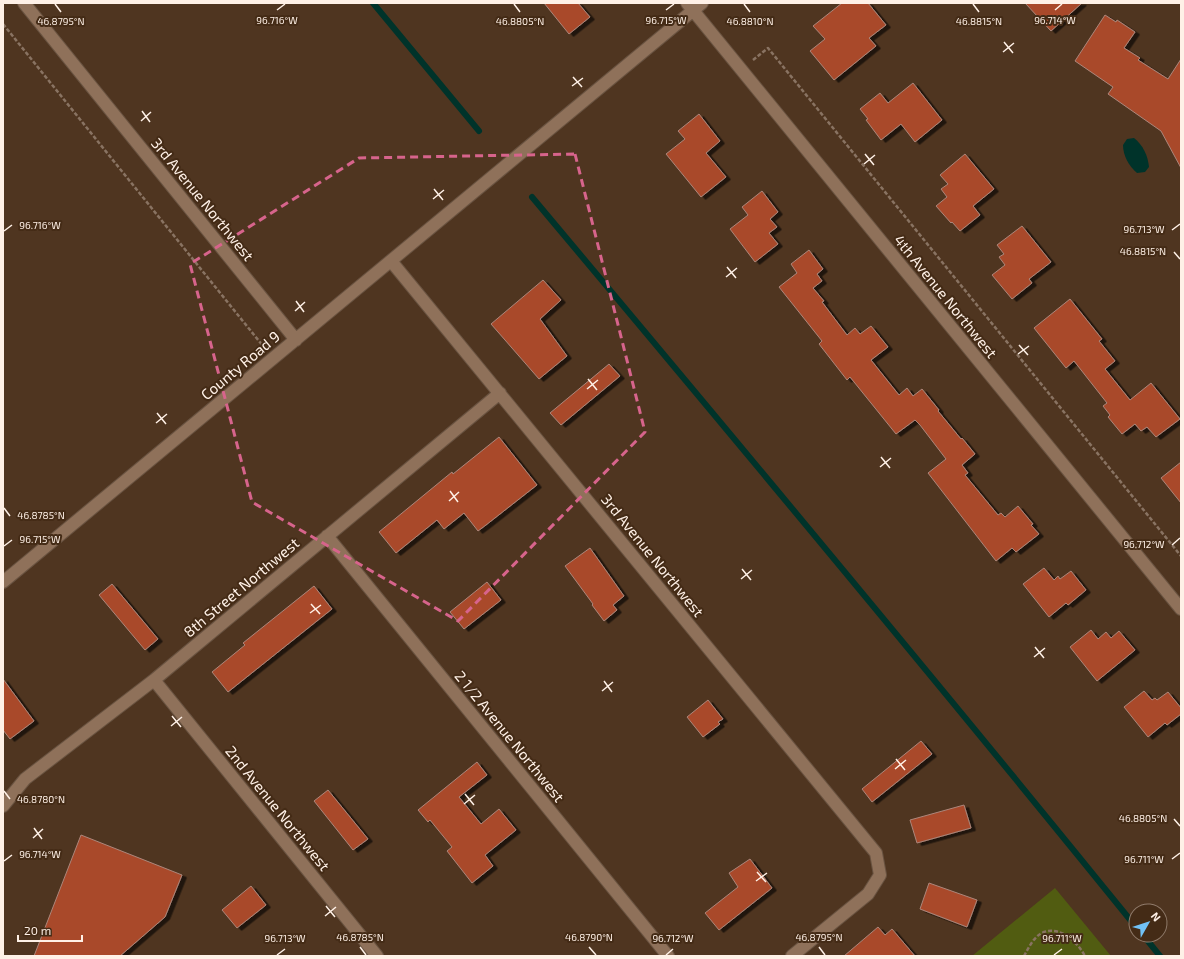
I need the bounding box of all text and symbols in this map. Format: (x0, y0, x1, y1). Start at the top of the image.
text: 96.716°W (256, 14, 298, 26)
text: 96.715°W (646, 14, 687, 26)
text: 96.714°W (1034, 14, 1076, 26)
text: 46.8795°N (37, 15, 85, 27)
text: 46.8805°N (496, 15, 544, 27)
text: 46.8810°N (727, 15, 774, 27)
text: 46.8815°N (956, 15, 1002, 27)
street label: 3rd Avenue Northwest (148, 134, 258, 264)
text: 96.716°W (19, 219, 61, 231)
text: 96.713°W (1123, 223, 1165, 235)
street label: 4th Avenue Northwest (891, 231, 1001, 362)
text: 46.8815°N (1120, 245, 1166, 257)
street label: County Road 9 (197, 327, 283, 403)
street label: 3rd Avenue Northwest (598, 490, 708, 620)
text: 46.8785°N (17, 509, 65, 521)
text: 96.715°W (20, 533, 61, 545)
street label: 8th Street Northwest (180, 533, 303, 641)
text: 96.712°W (1123, 538, 1165, 550)
street label: 2 1/2 Avenue Northwest (451, 667, 569, 806)
street label: 2nd Avenue Northwest (222, 742, 334, 874)
text: 46.8780°N (17, 793, 65, 805)
text: 46.8805°N (1119, 812, 1167, 824)
text: 96.714°W (19, 848, 61, 860)
text: 96.711°W (1124, 853, 1164, 865)
north arrow (1128, 903, 1168, 943)
text: N (1149, 909, 1164, 924)
scale bar (18, 917, 82, 943)
text: 20 m (24, 923, 51, 937)
text: 46.8785°N (336, 931, 384, 943)
text: 46.8790°N (565, 931, 613, 943)
text: 46.8795°N (795, 931, 843, 943)
text: 96.713°W (264, 932, 306, 944)
text: 96.712°W (652, 932, 694, 944)
text: 96.711°W (1042, 932, 1082, 944)

